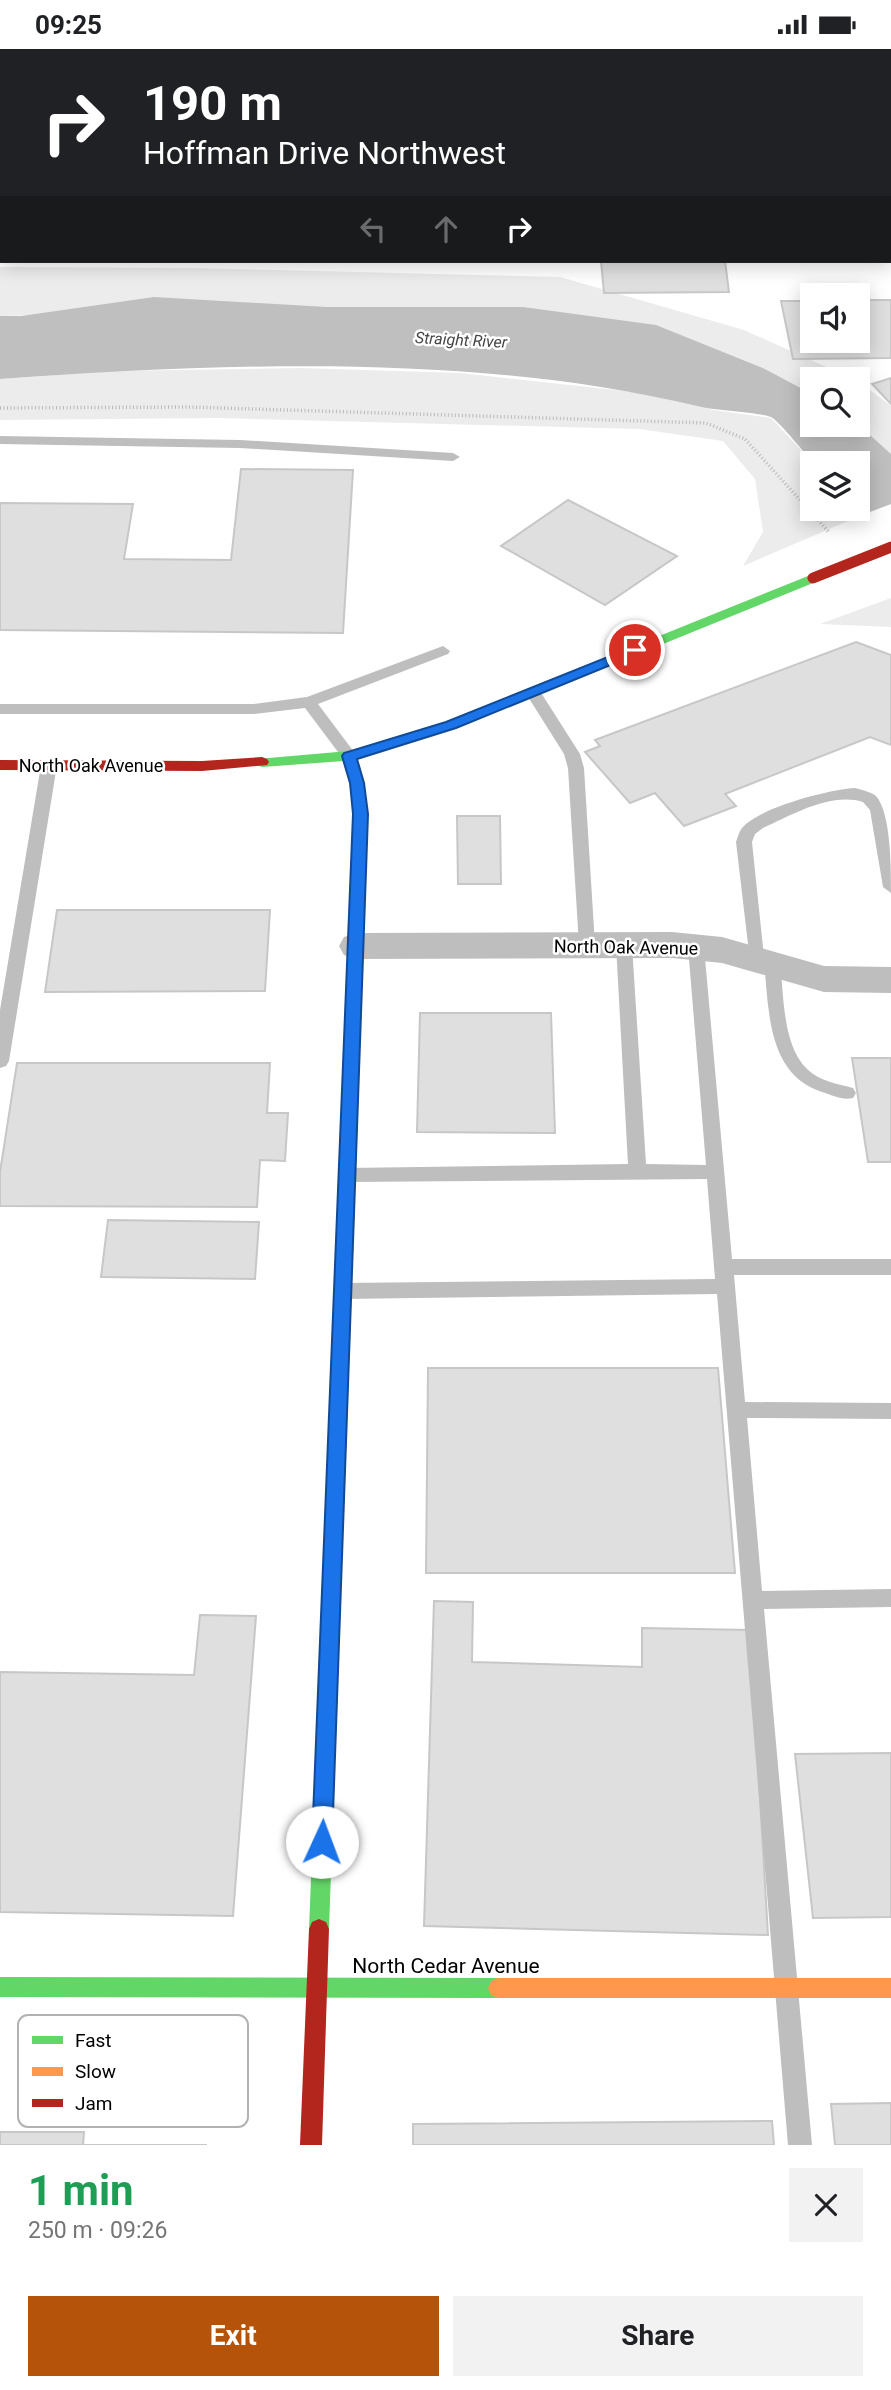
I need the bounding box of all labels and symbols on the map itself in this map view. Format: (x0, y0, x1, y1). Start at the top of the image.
water label: Straight River (415, 328, 508, 352)
pin (605, 620, 665, 680)
street label: North Oak Avenue (19, 755, 163, 776)
street label: North Oak Avenue (554, 935, 698, 959)
position arrow (285, 1805, 359, 1879)
street label: North Cedar Avenue (352, 1954, 540, 1978)
legend (18, 2015, 248, 2127)
text: Fast (75, 2029, 112, 2052)
text: Slow (75, 2060, 116, 2083)
text: Jam (75, 2092, 112, 2115)

